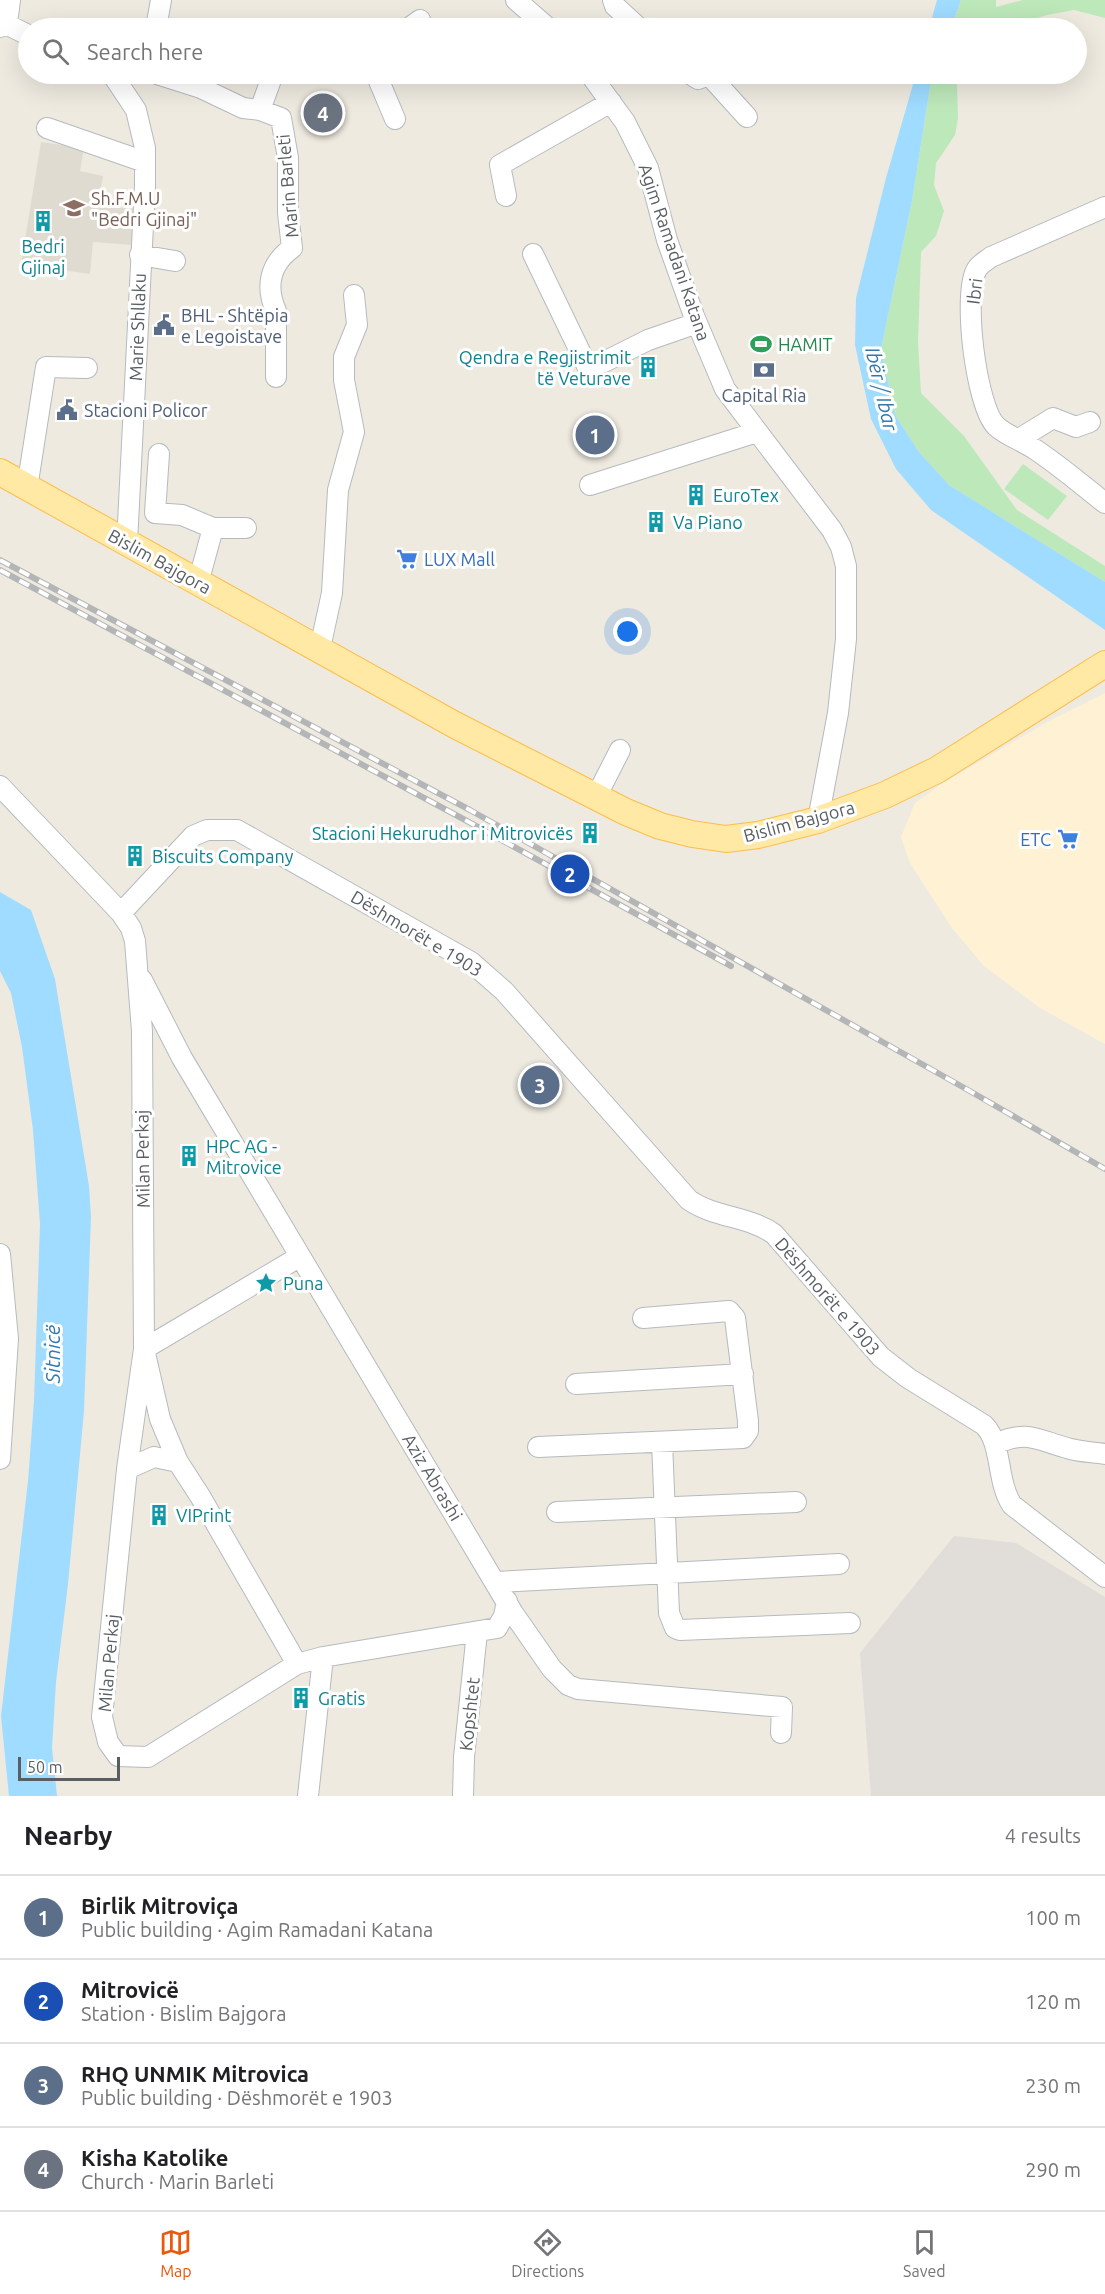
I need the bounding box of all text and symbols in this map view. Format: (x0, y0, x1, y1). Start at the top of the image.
search box (18, 18, 1087, 84)
icon: search (39, 35, 72, 68)
text: Search here (87, 39, 203, 64)
pin: 4 (304, 90, 342, 136)
street label: Marin Barleti (273, 133, 301, 239)
street label: Agim Ramadani Katana (635, 161, 715, 343)
place label: Sh.F.M.U "Bedri Gjinaj" (91, 188, 197, 229)
school or university icon: Sh.F.M.U "Bedri Gjinaj" (62, 196, 86, 220)
building icon: Bedri Gjinaj (31, 209, 55, 233)
place label: Bedri Gjinaj (21, 236, 65, 277)
street label: Marie Shllaku (125, 273, 149, 381)
street label: Ibri (962, 277, 986, 305)
place label: BHL - Shtëpia e Legoistave (181, 305, 288, 346)
public building icon: BHL - Shtëpia e Legoistave (152, 313, 176, 337)
sports icon: HAMIT (749, 332, 773, 356)
place label: HAMIT (778, 334, 833, 354)
water label: Ibër / Ibar (861, 345, 903, 434)
place label: Qendra e Regjistrimit të Veturave (459, 347, 631, 388)
building icon: Qendra e Regjistrimit të Veturave (636, 355, 660, 379)
bank icon: Capital Ria (752, 358, 776, 382)
place label: Capital Ria (721, 385, 807, 405)
public building icon: Stacioni Policor (55, 398, 79, 422)
place label: Stacioni Policor (84, 400, 208, 420)
pin: 1 (576, 412, 614, 458)
building icon: EuroTex (684, 483, 708, 507)
place label: EuroTex (713, 485, 779, 505)
building icon: Va Piano (644, 510, 668, 534)
place label: Va Piano (673, 512, 743, 532)
street label: Bislim Bajgora (105, 525, 215, 597)
supermarket icon: LUX Mall (395, 547, 419, 571)
place label: LUX Mall (424, 549, 495, 569)
your location (613, 617, 642, 646)
street label: Bislim Bajgora (741, 797, 857, 845)
building icon: Stacioni Hekurudhor i Mitrovicës (578, 821, 602, 845)
place label: Stacioni Hekurudhor i Mitrovicës (312, 823, 573, 843)
supermarket icon: ETC (1056, 827, 1080, 851)
place label: ETC (1020, 829, 1051, 849)
building icon: Biscuits Company (123, 844, 147, 868)
place label: Biscuits Company (152, 846, 294, 866)
pin: 2 (550, 852, 590, 896)
street label: Dëshmorët e 1903 (348, 886, 486, 980)
pin: 3 (520, 1062, 560, 1108)
street label: Milan Perkaj (131, 1110, 153, 1208)
place label: HPC AG - Mitrovice (206, 1136, 282, 1177)
building icon: HPC AG - Mitrovice (177, 1144, 201, 1168)
street label: Dëshmorët e 1903 (771, 1233, 885, 1359)
place icon: Puna (254, 1271, 278, 1295)
place label: Puna (283, 1273, 324, 1293)
water label: Sitnicë (41, 1325, 64, 1384)
street label: Aziz Abrashi (399, 1430, 467, 1524)
building icon: VIPrint (147, 1503, 171, 1527)
place label: VIPrint (176, 1505, 231, 1525)
street label: Milan Perkaj (94, 1613, 122, 1713)
street label: Kopshtet (455, 1676, 483, 1752)
building icon: Gratis (289, 1686, 313, 1710)
place label: Gratis (318, 1688, 365, 1708)
scale bar (18, 1754, 120, 1782)
text: 50 m (27, 1758, 63, 1776)
text: Nearby (24, 1821, 112, 1850)
text: 4 results (1005, 1824, 1081, 1847)
text: Birlik Mitroviça (81, 1893, 238, 1918)
text: 1 (38, 1906, 49, 1929)
text: 100 m (1025, 1906, 1081, 1929)
text: Public building · Agim Ramadani Katana (81, 1918, 433, 1941)
text: Mitrovicë (81, 1977, 179, 2002)
text: 2 (38, 1990, 49, 2013)
text: 120 m (1025, 1990, 1081, 2013)
text: Station · Bislim Bajgora (81, 2002, 287, 2025)
text: RHQ UNMIK Mitrovica (81, 2061, 309, 2086)
text: 3 (38, 2074, 49, 2097)
text: 230 m (1025, 2074, 1081, 2097)
text: Public building · Dëshmorët e 1903 (81, 2086, 393, 2109)
text: Kisha Katolike (81, 2145, 228, 2170)
text: 4 (38, 2158, 49, 2181)
text: 290 m (1025, 2158, 1081, 2181)
text: Church · Marin Barleti (81, 2170, 274, 2193)
tab: Map (159, 2226, 192, 2280)
tab: Directions (511, 2226, 584, 2280)
tab: Saved (903, 2226, 946, 2280)

